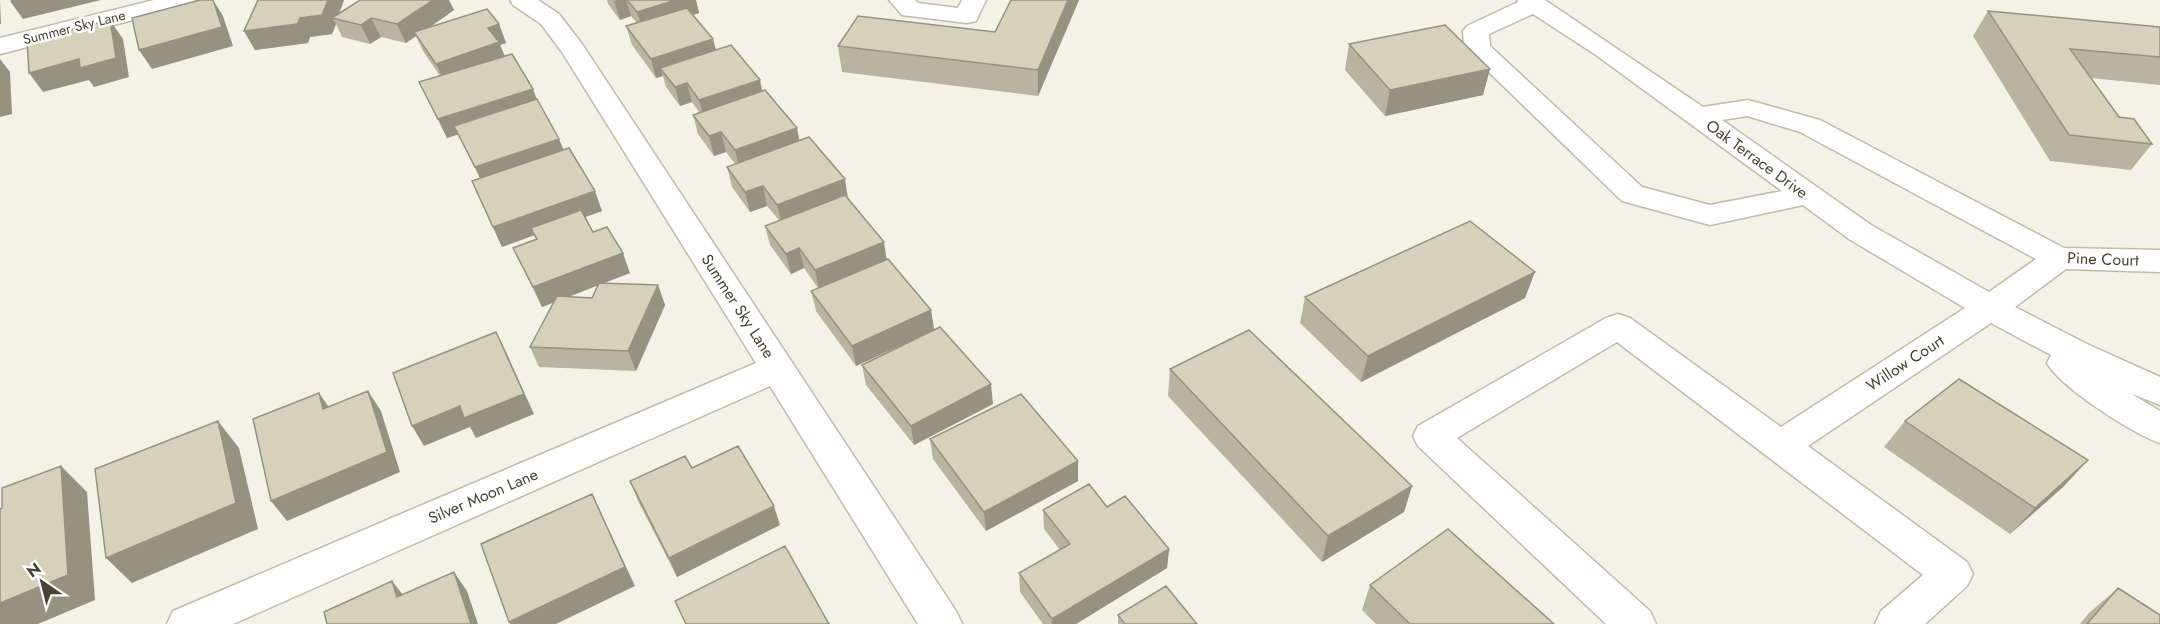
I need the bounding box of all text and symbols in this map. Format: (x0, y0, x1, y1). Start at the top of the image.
street label: Summer Sky Lane (21, 5, 127, 49)
street label: Oak Terrace Drive (1701, 114, 1813, 204)
street label: Pine Court (2067, 246, 2139, 272)
street label: Summer Sky Lane (696, 249, 780, 363)
street label: Willow Court (1861, 329, 1949, 397)
street label: Silver Moon Lane (425, 463, 541, 529)
north arrow (12, 552, 72, 612)
text: N (22, 557, 45, 583)

